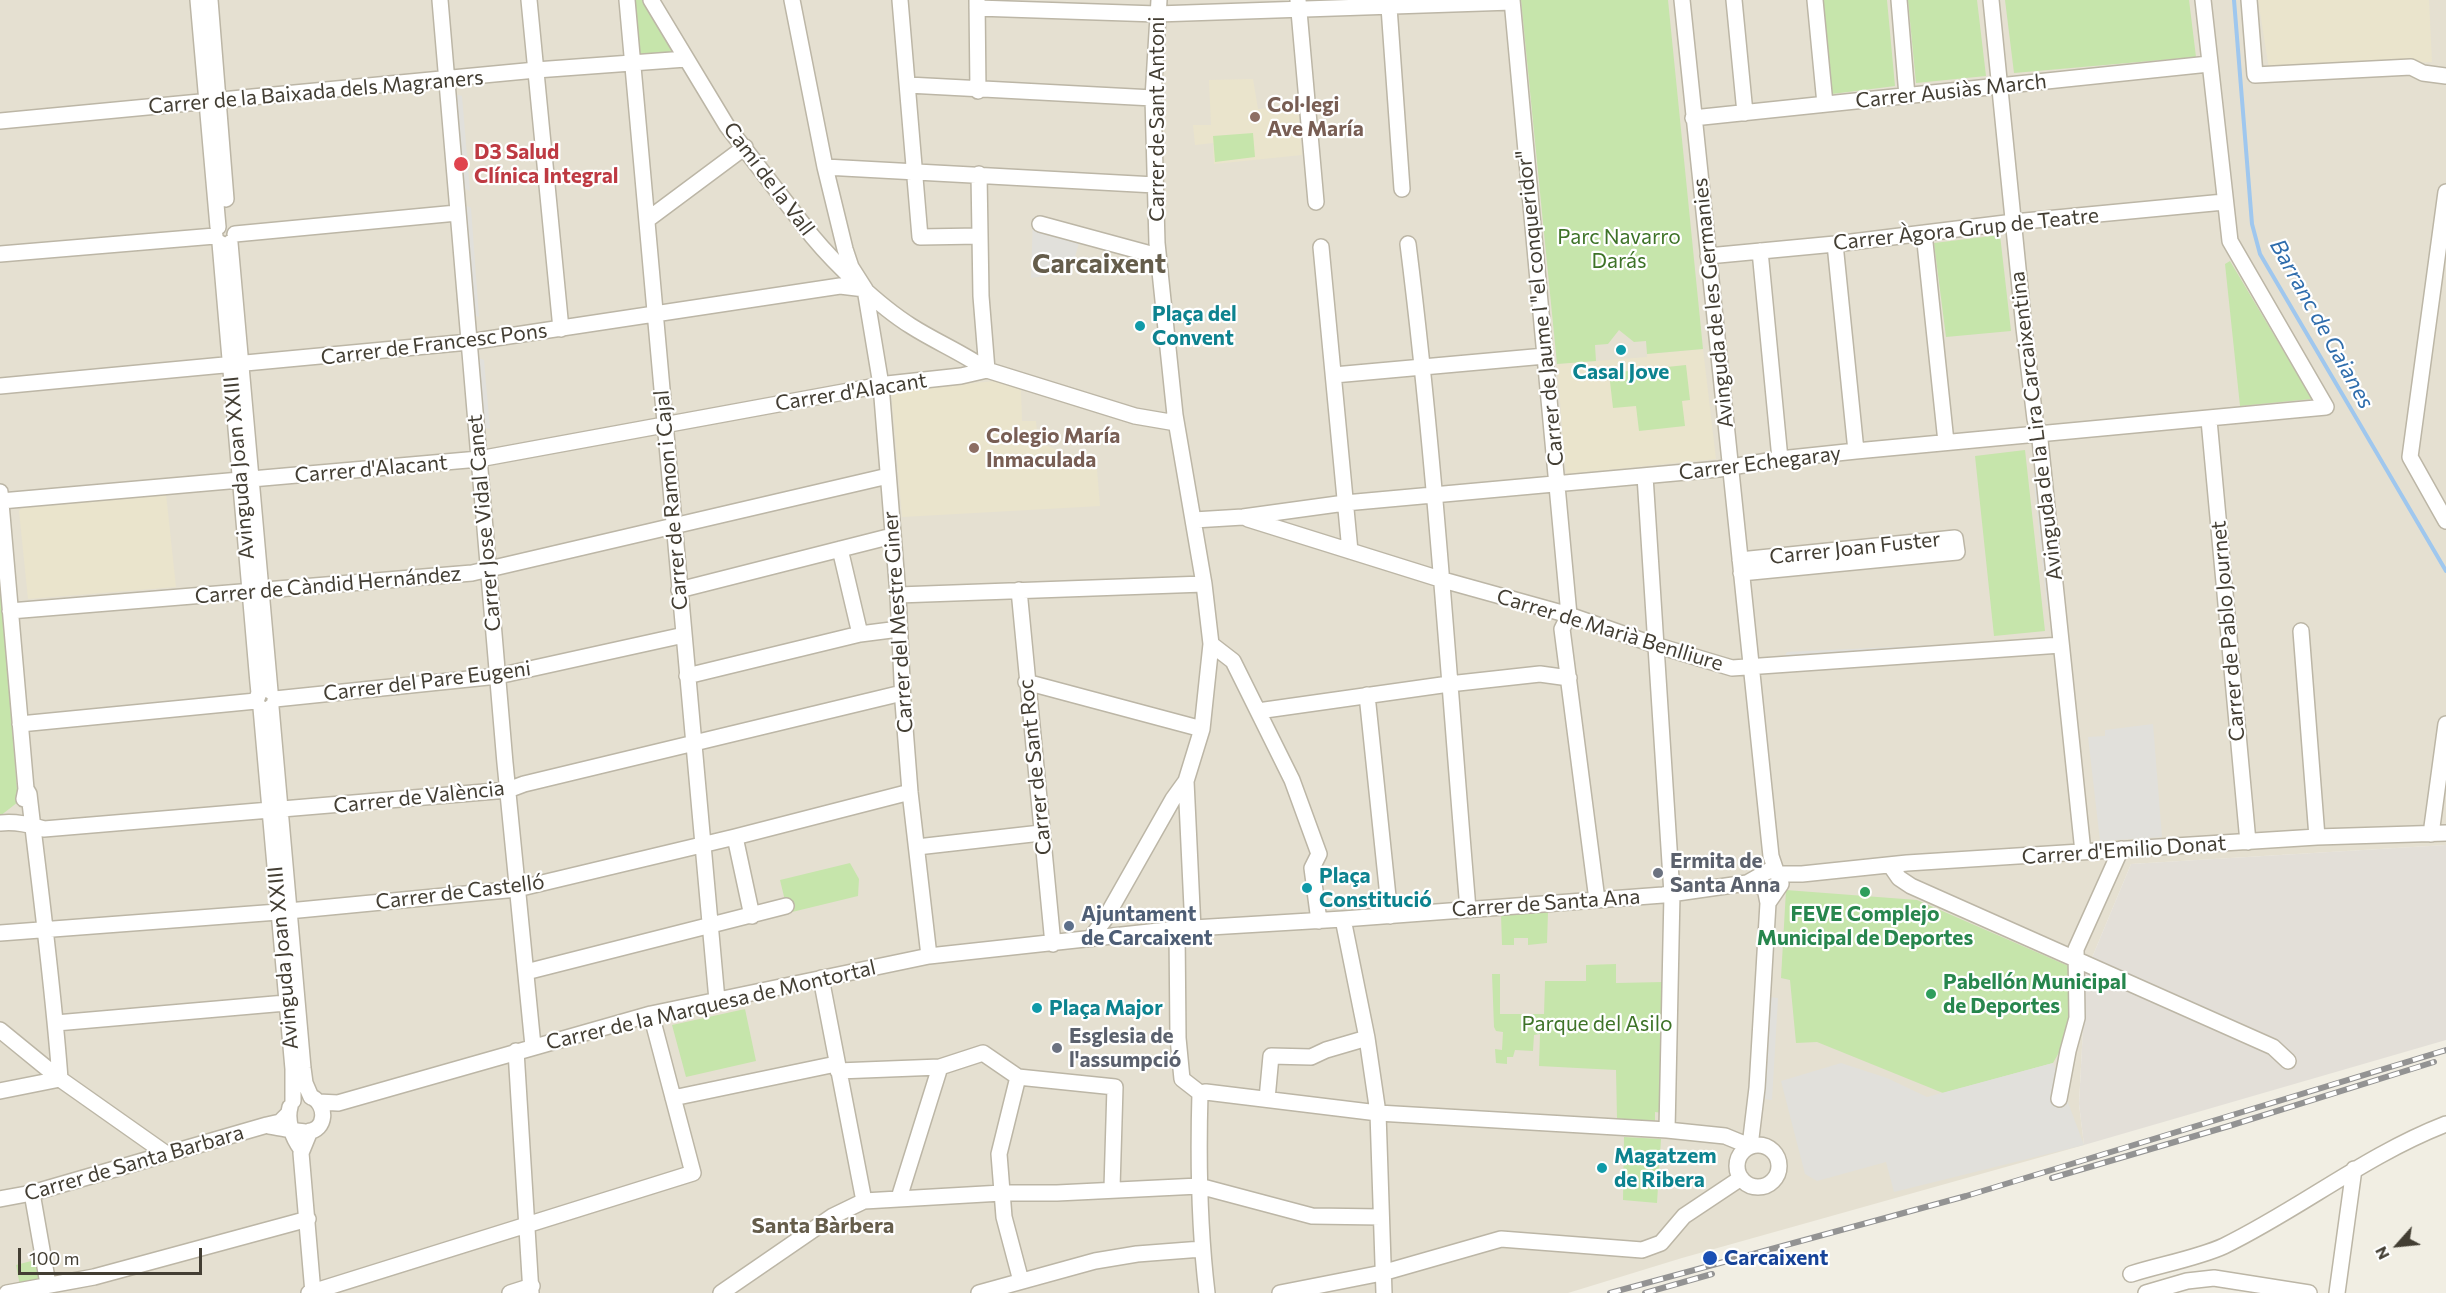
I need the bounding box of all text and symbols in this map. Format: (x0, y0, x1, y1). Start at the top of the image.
street label: Carrer de Sant Antoni (1144, 16, 1170, 222)
street label: Carrer de la Baixada dels Magraners (147, 65, 485, 119)
street label: Carrer Ausiàs March (1854, 68, 2048, 114)
place label: Col·legi Ave María (1267, 92, 1364, 142)
marker: Col·legi Ave María (1248, 110, 1262, 124)
street label: Camí de la Vall (718, 117, 820, 241)
place label: D3 Salud Clínica Integral (474, 139, 619, 189)
street label: Carrer de Jaume I "el conqueridor" (1511, 149, 1569, 467)
marker: D3 Salud Clínica Integral (452, 155, 470, 173)
street label: Avinguda de les Germanies (1687, 177, 1739, 429)
street label: Carrer Àgora Grup de Teatre (1832, 203, 2100, 255)
park label: Parc Navarro Darás (1557, 224, 1681, 274)
water label: Barranc de Gaianes (2264, 235, 2380, 413)
district label: Carcaixent (1032, 248, 1166, 280)
street label: Avinguda de la Lira Carcaixentina (2005, 270, 2067, 582)
place label: Plaça del Convent (1152, 301, 1237, 351)
street label: Carrer de Francesc Pons (319, 318, 549, 370)
marker: Plaça del Convent (1133, 319, 1147, 333)
marker: Casal Jove (1614, 343, 1628, 357)
place label: Casal Jove (1573, 359, 1669, 385)
street label: Carrer d'Alacant (773, 368, 929, 416)
street label: Avinguda Joan XXIII (218, 375, 260, 561)
street label: Carrer de Ramon i Cajal (649, 389, 693, 611)
street label: Carrer Jose Vidal Canet (462, 414, 506, 632)
place label: Colegio María Inmaculada (986, 423, 1120, 473)
marker: Colegio María Inmaculada (967, 441, 981, 455)
street label: Carrer Echegaray (1677, 441, 1843, 485)
street label: Carrer d'Alacant (294, 450, 448, 488)
street label: Carrer del Mestre Giner (878, 510, 918, 734)
street label: Carrer de Pablo Journet (2206, 520, 2250, 742)
street label: Carrer Joan Fuster (1768, 526, 1942, 570)
street label: Carrer de Càndid Hernández (194, 561, 462, 609)
street label: Carrer de Marià Benlliure (1494, 584, 1726, 676)
street label: Carrer del Pare Eugeni (322, 656, 532, 706)
street label: Carrer de Sant Roc (1013, 678, 1057, 856)
street label: Carrer de València (332, 775, 506, 819)
street label: Carrer d'Emilio Donat (2021, 830, 2227, 870)
place label: Ermita de Santa Anna (1670, 848, 1780, 898)
place label: Plaça Constitució (1319, 863, 1432, 913)
street label: Avinguda Joan XXIII (262, 865, 304, 1051)
marker: Ermita de Santa Anna (1651, 866, 1665, 880)
street label: Carrer de Castelló (374, 869, 546, 915)
marker: Plaça Constitució (1300, 881, 1314, 895)
street label: Carrer de Santa Ana (1451, 884, 1641, 922)
marker: FEVE Complejo Municipal de Deportes (1858, 885, 1872, 899)
place label: Ajuntament de Carcaixent (1081, 901, 1213, 951)
place label: FEVE Complejo Municipal de Deportes (1757, 901, 1973, 951)
marker: Ajuntament de Carcaixent (1062, 919, 1076, 933)
street label: Carrer de la Marquesa de Montortal (544, 955, 878, 1055)
place label: Pabellón Municipal de Deportes (1943, 969, 2127, 1019)
marker: Pabellón Municipal de Deportes (1924, 987, 1938, 1001)
place label: Plaça Major (1049, 995, 1163, 1021)
marker: Plaça Major (1030, 1001, 1044, 1015)
park label: Parque del Asilo (1521, 1011, 1673, 1037)
place label: Esglesia de l'assumpció (1069, 1023, 1181, 1073)
marker: Esglesia de l'assumpció (1050, 1041, 1064, 1055)
street label: Carrer de Santa Barbara (21, 1120, 247, 1206)
place label: Magatzem de Ribera (1614, 1143, 1717, 1193)
marker: Magatzem de Ribera (1595, 1161, 1609, 1175)
district label: Santa Bàrbera (752, 1213, 894, 1239)
north arrow (2368, 1215, 2428, 1275)
scale bar (21, 1236, 206, 1274)
text: N (2370, 1244, 2393, 1263)
place label: Carcaixent (1724, 1245, 1828, 1271)
text: 100 m (29, 1247, 79, 1269)
marker: Carcaixent (1701, 1249, 1719, 1267)

